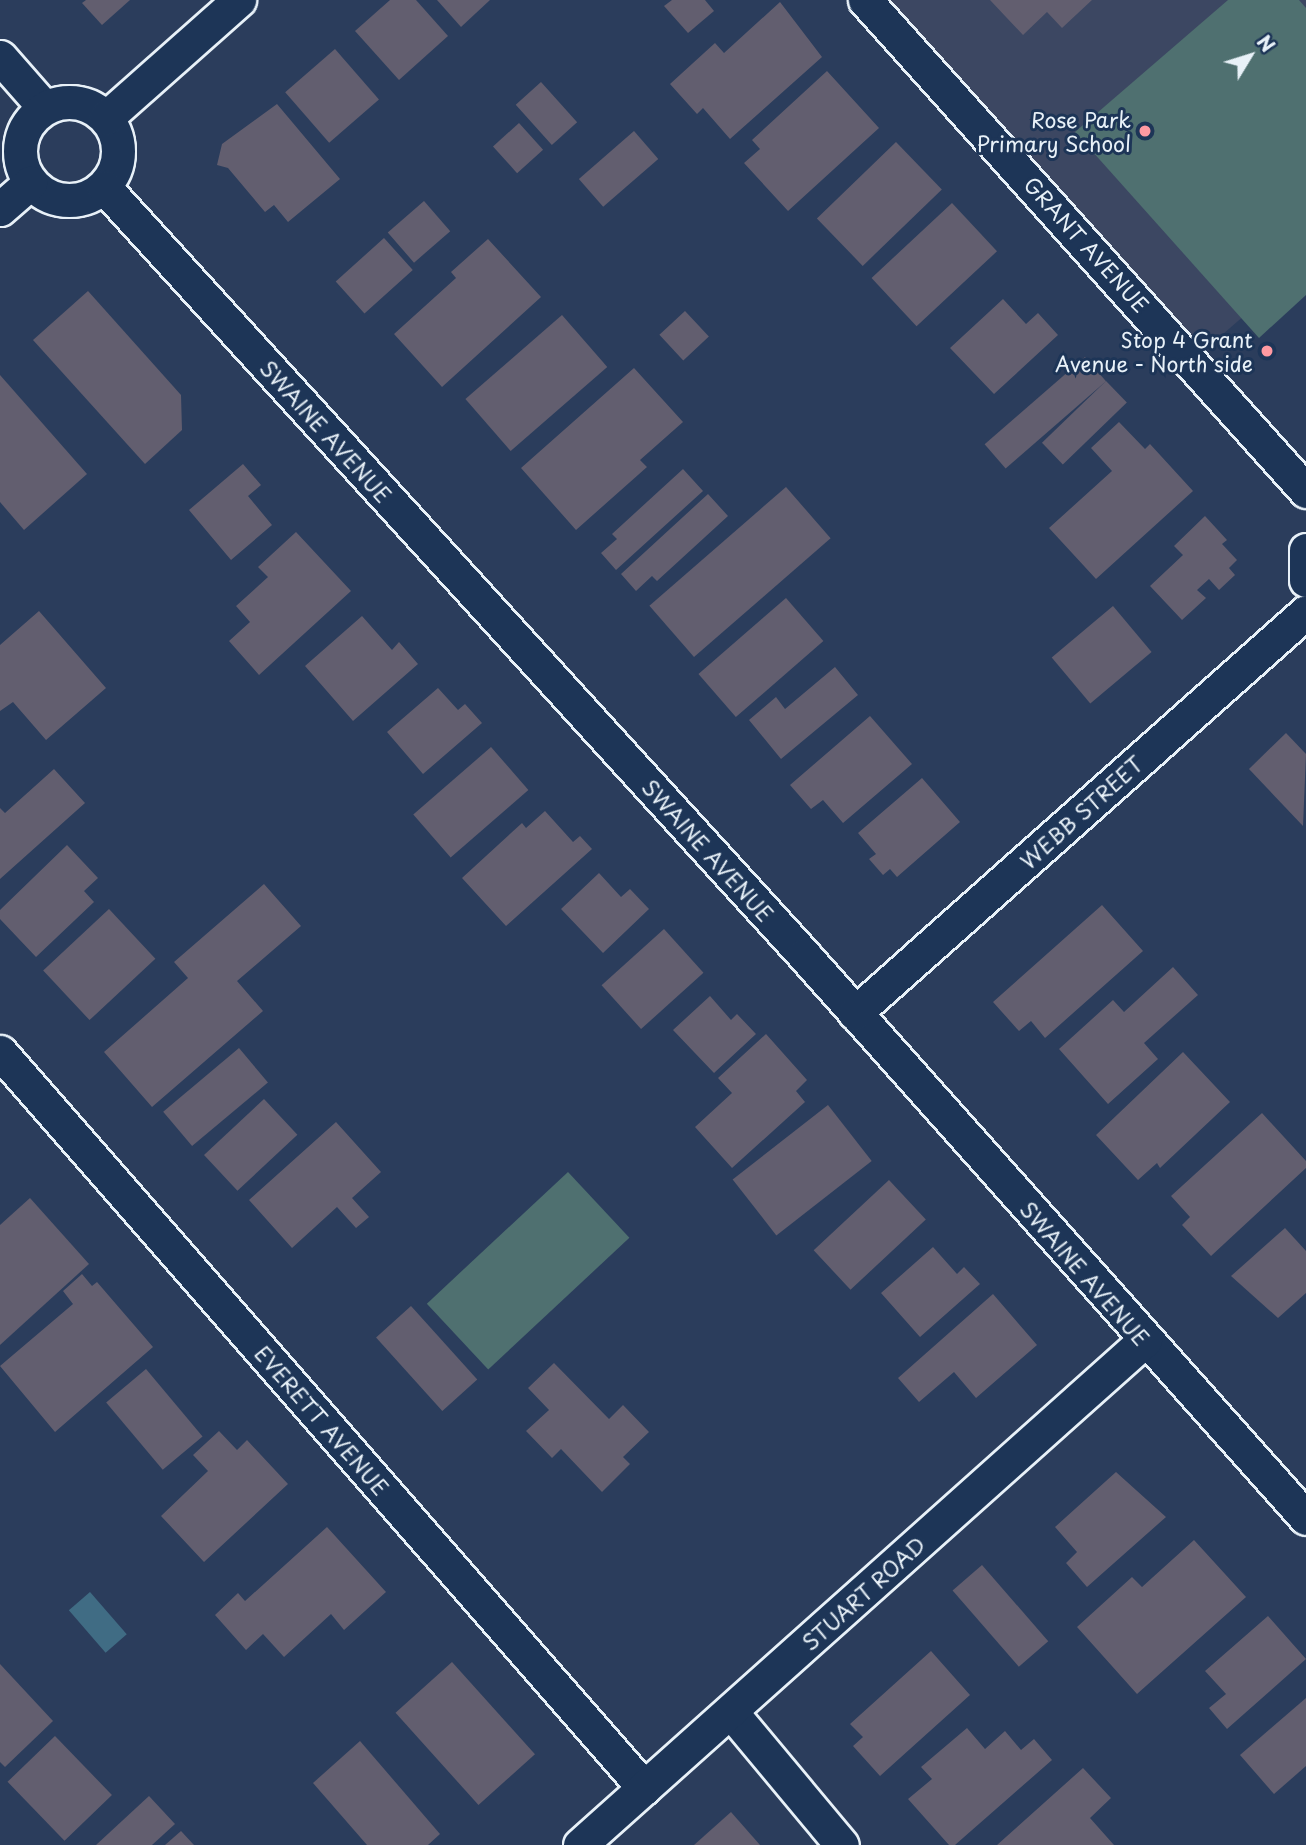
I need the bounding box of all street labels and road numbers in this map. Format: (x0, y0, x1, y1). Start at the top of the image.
street label: GRANT AVENUE (1020, 171, 1154, 317)
street label: SWAINE AVENUE (256, 355, 396, 507)
street label: WEBB STREET (1016, 751, 1146, 873)
street label: SWAINE AVENUE (638, 774, 778, 926)
street label: SWAINE AVENUE (1016, 1196, 1154, 1350)
street label: EVERETT AVENUE (250, 1340, 394, 1500)
street label: STUART ROAD (795, 1530, 931, 1656)

